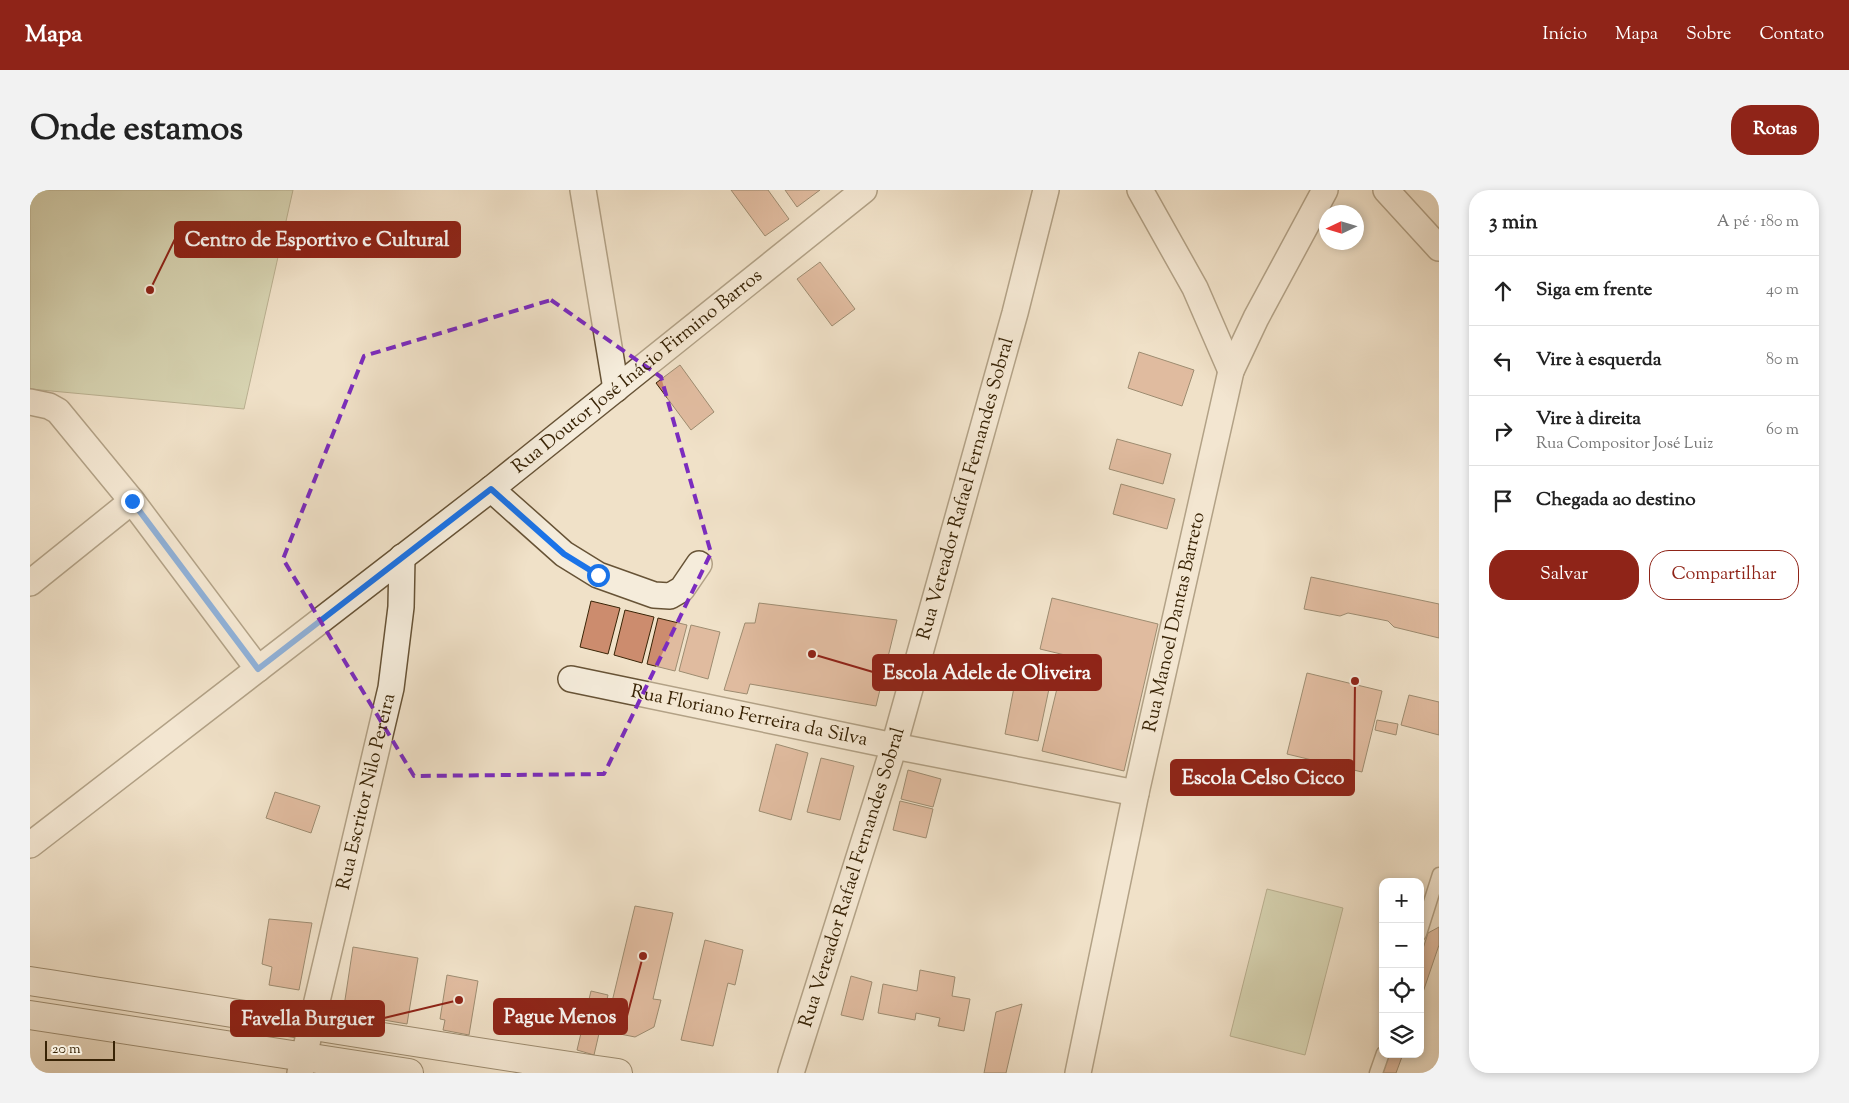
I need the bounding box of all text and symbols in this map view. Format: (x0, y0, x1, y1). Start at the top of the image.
text: Mapa (25, 18, 82, 52)
text: Início (1542, 22, 1587, 48)
text: Mapa (1615, 22, 1658, 48)
text: Sobre (1686, 22, 1731, 48)
text: Contato (1759, 22, 1824, 48)
text: Onde estamos (30, 105, 243, 156)
button: Rotas (1731, 105, 1819, 155)
north arrow (1319, 205, 1364, 250)
text: 3 min (1489, 208, 1538, 238)
text: A pé · 180 m (1717, 211, 1799, 234)
callout: Centro de Esportivo e Cultural (175, 222, 460, 257)
text: Centro de Esportivo e Cultural (185, 227, 450, 256)
street label: Rua Doutor José Inácio Firmino Barros (506, 263, 768, 480)
icon: ahead (1489, 277, 1517, 305)
text: Siga em frente (1536, 277, 1652, 304)
text: 40 m (1766, 279, 1799, 302)
street label: Rua Vereador Rafael Fernandes Sobral (911, 334, 1021, 643)
icon: left (1489, 347, 1517, 375)
text: Vire à esquerda (1536, 347, 1662, 374)
text: 80 m (1766, 349, 1799, 372)
text: Vire à direita (1536, 406, 1641, 433)
icon: right (1489, 417, 1517, 445)
text: 60 m (1766, 419, 1799, 442)
text: Rua Compositor José Luiz (1536, 433, 1713, 456)
icon: arrive (1489, 487, 1517, 515)
text: Chegada ao destino (1536, 487, 1696, 514)
route end (121, 490, 144, 513)
street label: Rua Manoel Dantas Barreto (1137, 510, 1212, 735)
button: Salvar (1489, 550, 1639, 600)
button: Compartilhar (1649, 550, 1799, 600)
route start (587, 564, 610, 587)
callout: Escola Adele de Oliveira (873, 655, 1101, 690)
text: Escola Adele de Oliveira (883, 660, 1092, 689)
street label: Rua Floriano Ferreira da Silva (628, 678, 870, 754)
street label: Rua Escritor Nilo Pereira (330, 691, 403, 893)
street label: Rua Vereador Rafael Fernandes Sobral (793, 724, 912, 1031)
callout: Escola Celso Cicco (1171, 760, 1354, 795)
text: Escola Celso Cicco (1182, 765, 1344, 794)
map controls (1379, 878, 1424, 1058)
button: + (1379, 878, 1424, 923)
button: − (1379, 923, 1424, 968)
button: locate (1379, 968, 1424, 1013)
callout: Pague Menos (494, 999, 627, 1034)
callout: Favella Burguer (231, 1001, 384, 1036)
text: Pague Menos (504, 1004, 616, 1033)
text: Favella Burguer (241, 1006, 375, 1035)
button: layers (1379, 1013, 1424, 1058)
scale bar (45, 1038, 115, 1061)
text: 20 m (52, 1040, 81, 1060)

